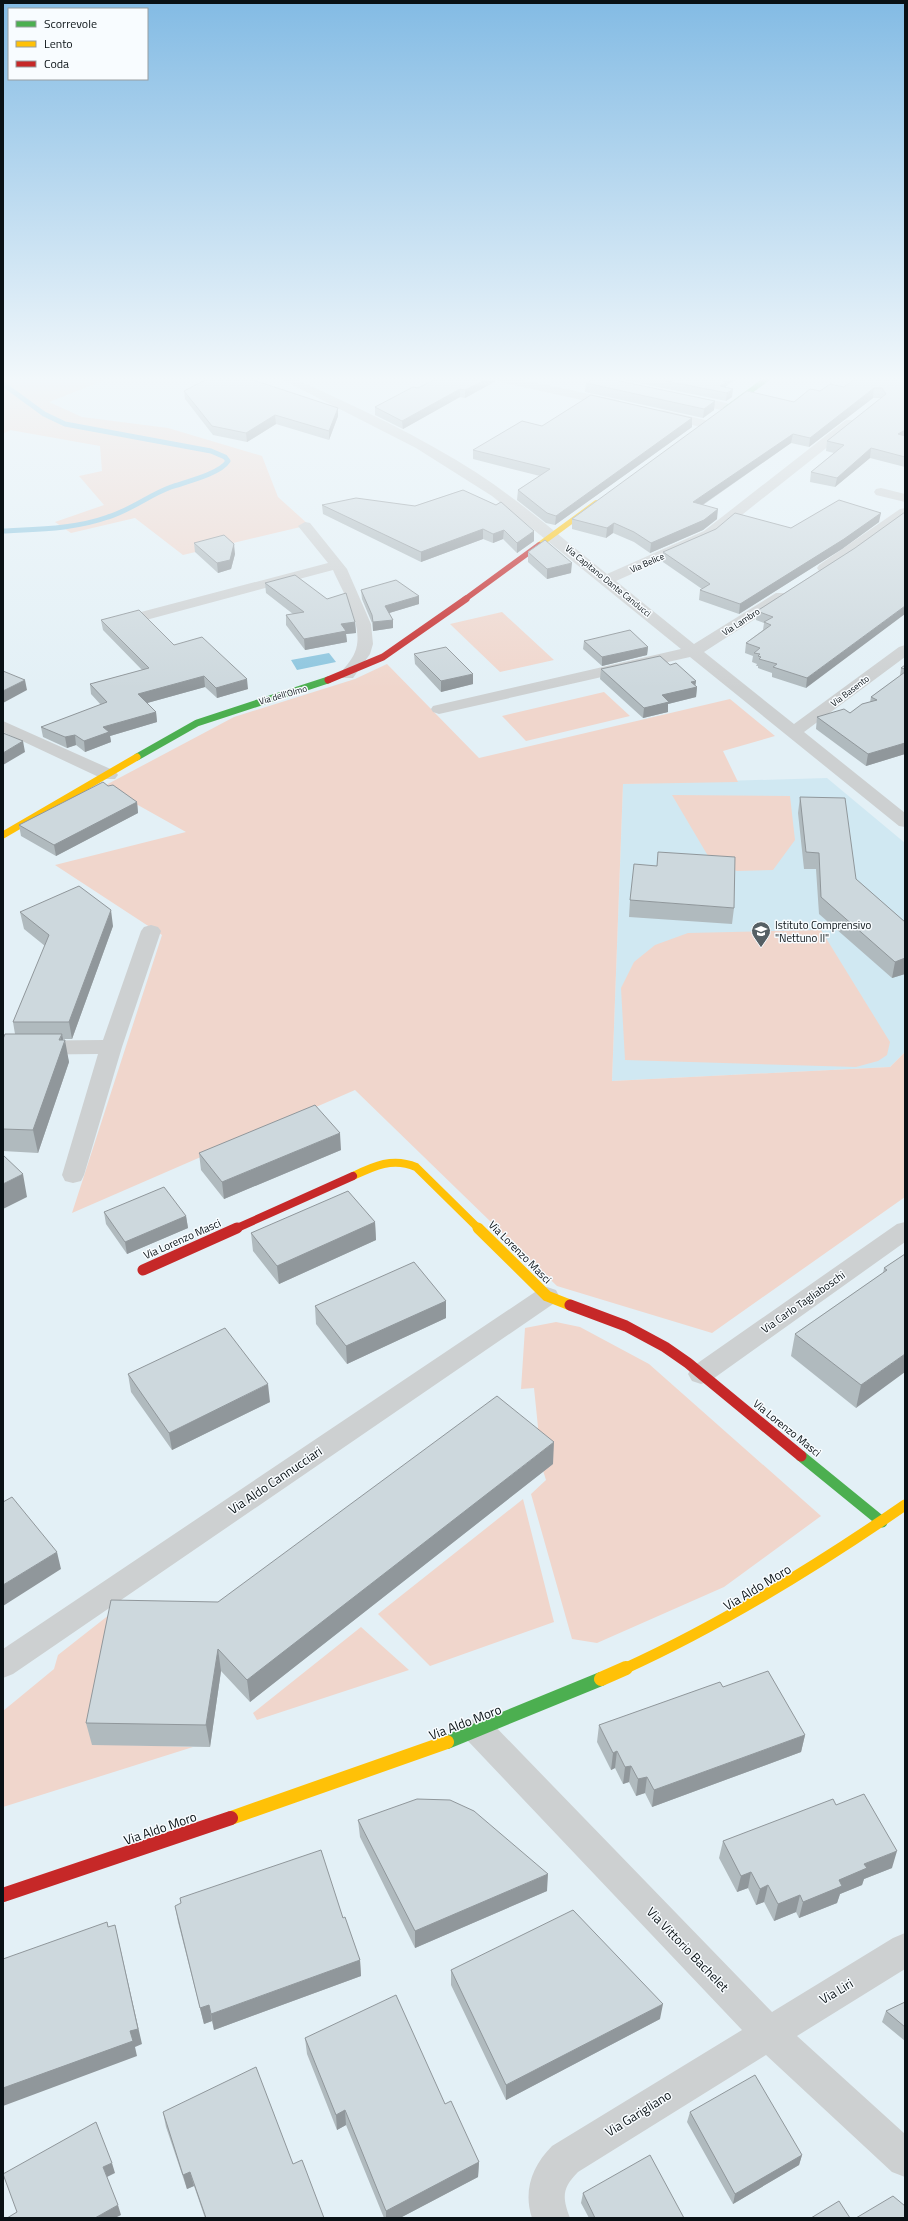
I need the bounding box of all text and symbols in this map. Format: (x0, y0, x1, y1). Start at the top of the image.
legend (8, 8, 148, 80)
text: Scorrevole (44, 14, 97, 33)
text: Lento (44, 34, 73, 53)
text: Coda (44, 54, 69, 73)
street label: Via Capitano Dante Canducci (562, 542, 654, 619)
street label: Via Belice (628, 549, 666, 576)
street label: Via Lambro (719, 604, 762, 639)
street label: Via Basento (828, 672, 872, 709)
street label: Via dell'Olmo (257, 681, 309, 708)
place label: Istituto Comprensivo "Nettuno II" (775, 917, 871, 946)
school or university icon: Istituto Comprensivo "Nettuno II" (750, 920, 772, 948)
street label: Via Lorenzo Masci (141, 1215, 223, 1263)
street label: Via Lorenzo Masci (485, 1217, 555, 1287)
street label: Via Carlo Tagliaboschi (758, 1267, 848, 1337)
street label: Via Lorenzo Masci (750, 1396, 824, 1460)
street label: Via Aldo Cannucciari (224, 1441, 326, 1519)
street label: Via Aldo Moro (719, 1559, 795, 1615)
street label: Via Aldo Moro (426, 1699, 504, 1745)
street label: Via Aldo Moro (121, 1806, 199, 1850)
street label: Via Vittorio Bachelet (642, 1902, 734, 1996)
street label: Via Liri (815, 1973, 857, 2009)
street label: Via Garigliano (601, 2085, 675, 2141)

